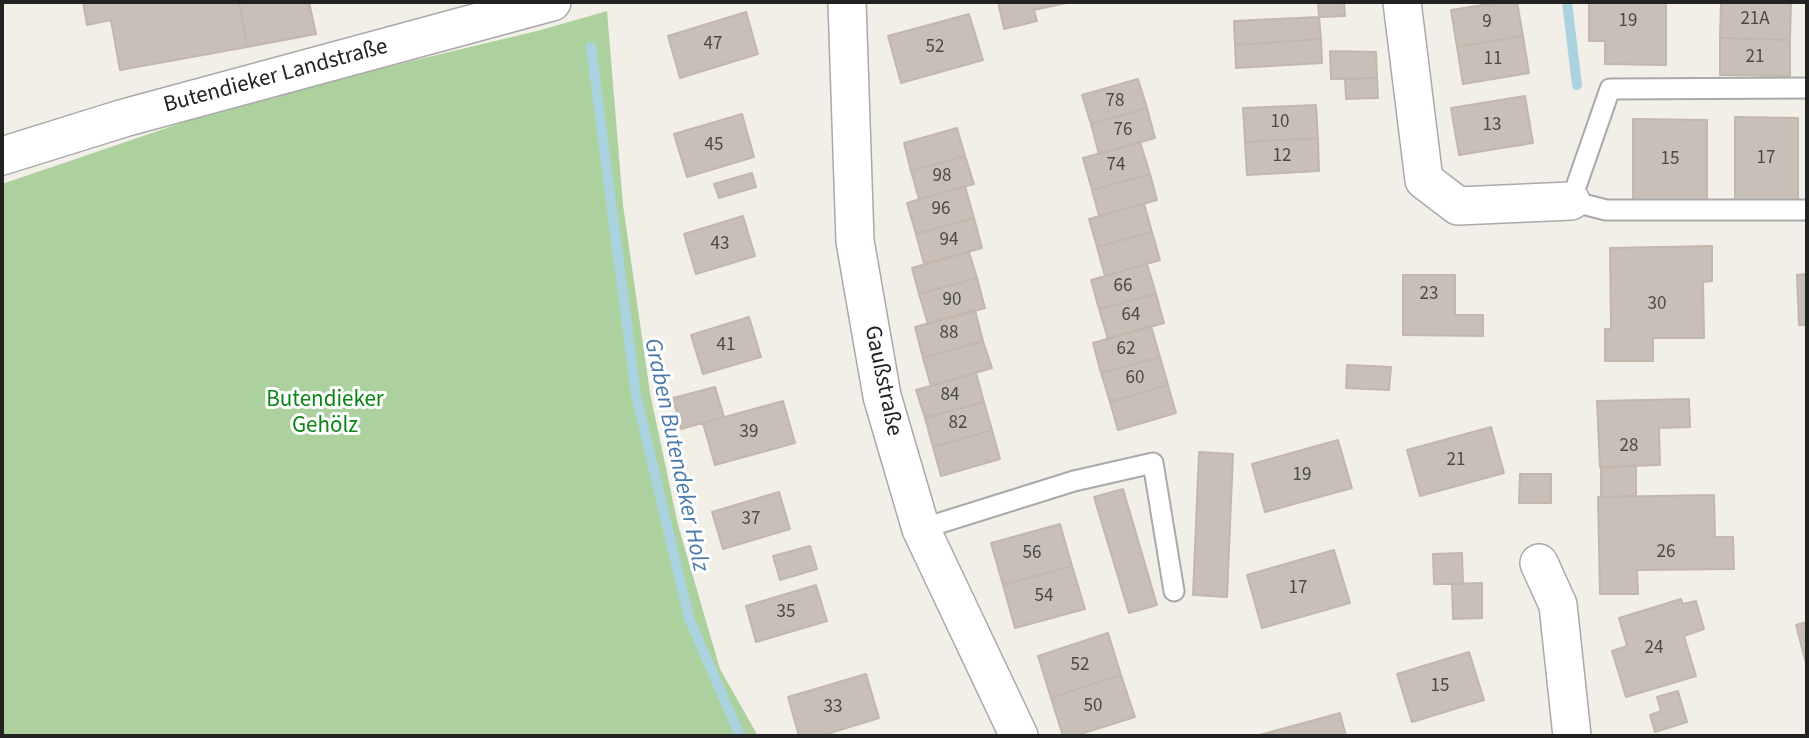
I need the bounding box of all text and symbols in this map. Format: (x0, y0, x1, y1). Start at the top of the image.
house number: 21A (1740, 9, 1770, 31)
house number: 19 (1619, 11, 1637, 33)
house number: 9 (1482, 12, 1492, 34)
street label: Butendieker Landstraße (161, 34, 391, 120)
house number: 47 (704, 34, 722, 56)
house number: 52 (926, 37, 944, 59)
house number: 21 (1746, 47, 1764, 69)
house number: 11 (1484, 49, 1502, 71)
house number: 78 (1106, 91, 1124, 113)
house number: 10 (1271, 112, 1289, 134)
house number: 13 (1483, 115, 1501, 137)
house number: 76 (1114, 120, 1132, 142)
house number: 45 (705, 135, 723, 157)
house number: 12 (1273, 146, 1291, 168)
house number: 17 (1757, 148, 1775, 170)
house number: 15 (1661, 149, 1679, 171)
house number: 74 (1107, 155, 1125, 177)
house number: 98 (933, 166, 951, 188)
house number: 96 (932, 199, 950, 221)
house number: 94 (940, 230, 958, 252)
house number: 43 (711, 234, 729, 256)
house number: 66 (1114, 276, 1132, 298)
house number: 23 (1420, 284, 1438, 306)
house number: 90 (943, 290, 961, 312)
house number: 30 (1648, 294, 1666, 316)
house number: 64 (1122, 305, 1140, 327)
street label: Gaußstraße (857, 323, 907, 439)
house number: 88 (940, 323, 958, 345)
house number: 41 (717, 335, 735, 357)
water label: Graben Butendeker Holz (636, 336, 714, 574)
house number: 62 (1117, 339, 1135, 361)
house number: 60 (1126, 368, 1144, 390)
house number: 84 (941, 385, 959, 407)
park label: Butendieker Gehölz (266, 387, 384, 441)
house number: 82 (949, 413, 967, 435)
house number: 39 (740, 422, 758, 444)
house number: 28 (1620, 436, 1638, 458)
house number: 21 (1447, 450, 1465, 472)
house number: 19 (1293, 465, 1311, 487)
house number: 37 (742, 509, 760, 531)
house number: 26 (1657, 542, 1675, 564)
house number: 56 (1023, 543, 1041, 565)
house number: 17 (1289, 578, 1307, 600)
house number: 54 (1035, 586, 1053, 608)
house number: 35 (777, 602, 795, 624)
house number: 24 (1645, 638, 1663, 660)
house number: 52 (1071, 655, 1089, 677)
house number: 15 (1431, 676, 1449, 698)
house number: 50 (1084, 696, 1102, 718)
house number: 33 (824, 697, 842, 719)

